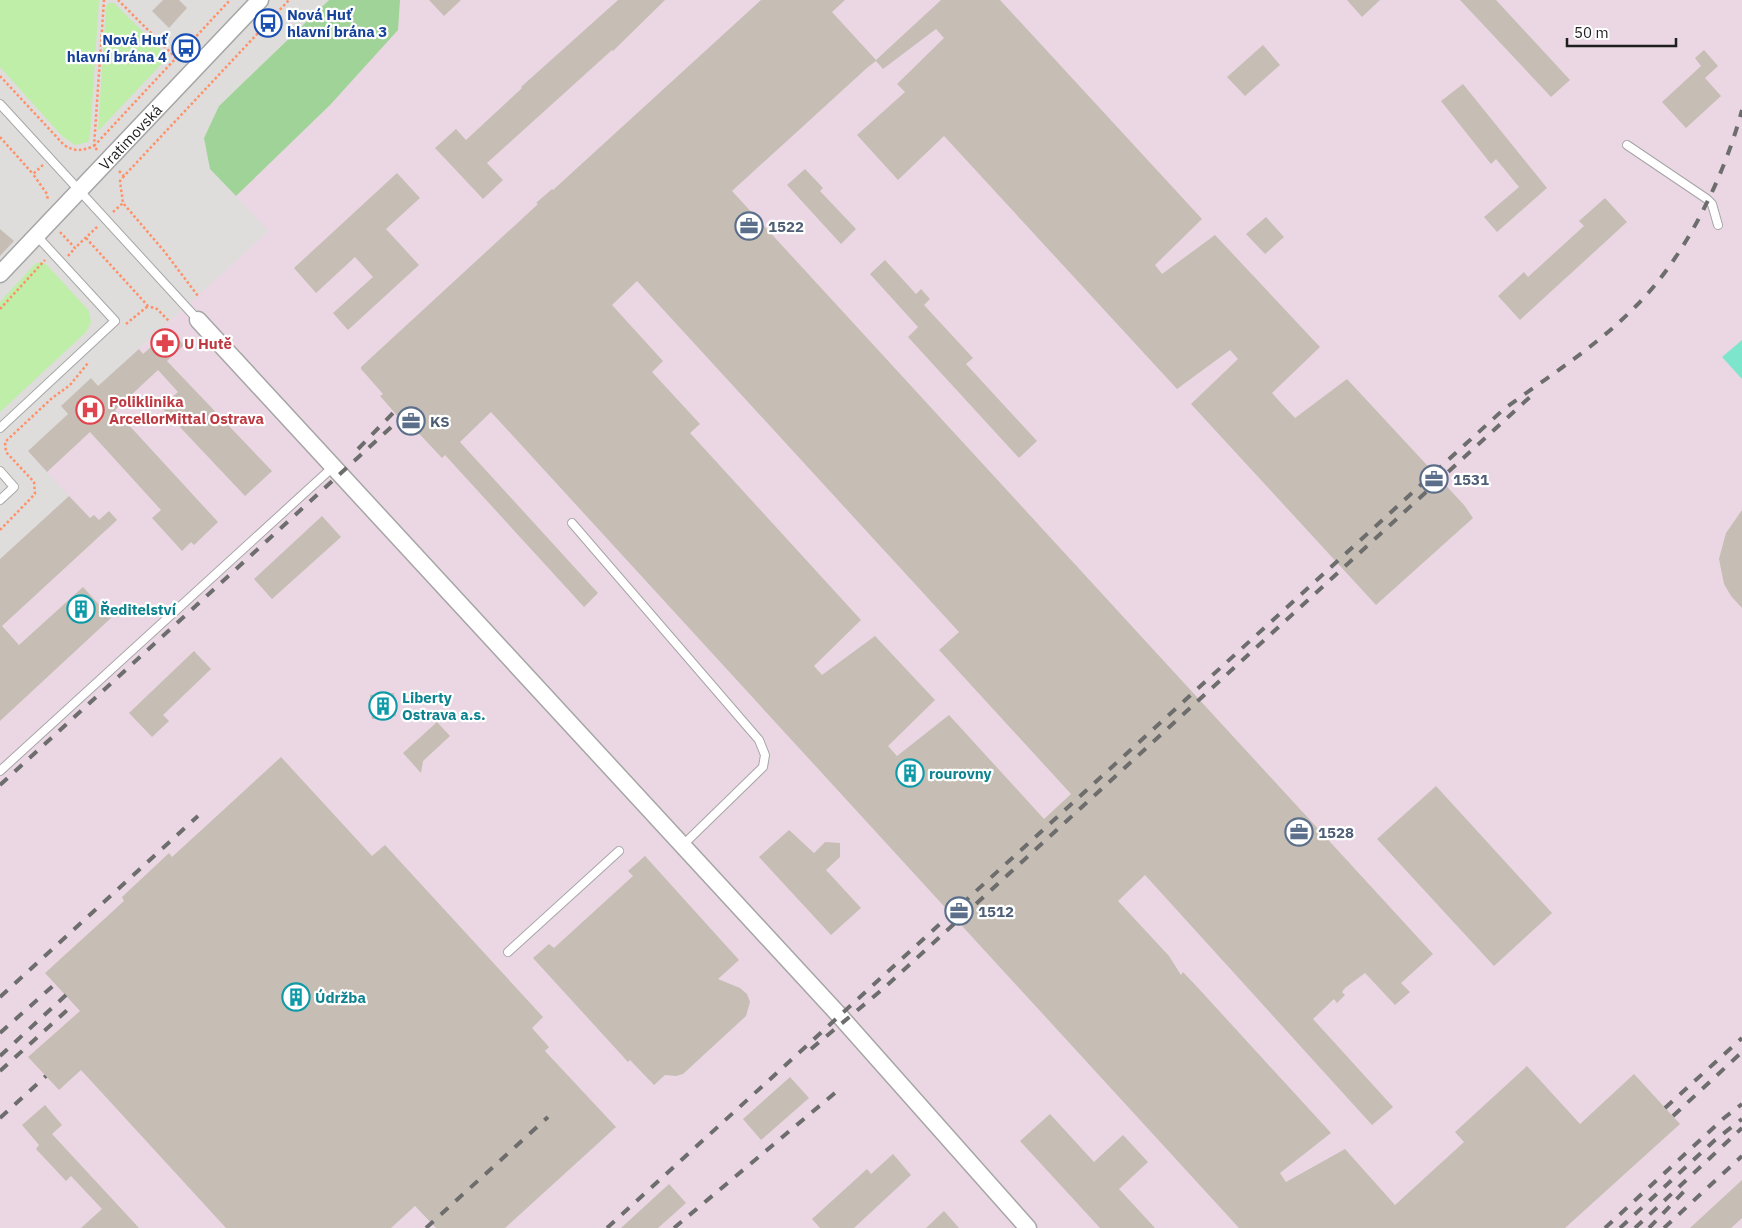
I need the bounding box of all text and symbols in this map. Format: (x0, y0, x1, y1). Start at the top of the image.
place label: Nová Huť hlavní brána 3 (287, 5, 387, 41)
bus stop icon: Nová Huť hlavní brána 3 (253, 8, 283, 38)
scale bar (1567, 15, 1676, 47)
text: 50 m (1574, 23, 1609, 42)
place label: Nová Huť hlavní brána 4 (67, 30, 169, 66)
bus stop icon: Nová Huť hlavní brána 4 (171, 33, 201, 63)
street label: Vratimovská (95, 100, 166, 174)
office icon: 1522 (734, 211, 764, 241)
place label: 1522 (768, 217, 804, 236)
pharmacy icon: U Hutě (150, 328, 180, 358)
place label: U Hutě (184, 334, 232, 353)
place label: Poliklinika ArcellorMittal Ostrava (109, 392, 265, 428)
hospital icon: Poliklinika ArcellorMittal Ostrava (75, 395, 105, 425)
office icon: KS (396, 406, 426, 436)
place label: KS (430, 412, 450, 431)
office icon: 1531 (1419, 464, 1449, 494)
place label: 1531 (1453, 470, 1489, 489)
building icon: Ředitelství (66, 594, 96, 624)
place label: Ředitelství (100, 600, 177, 619)
place label: Liberty Ostrava a.s. (402, 688, 486, 724)
building icon: Liberty Ostrava a.s. (368, 691, 398, 721)
building icon: rourovny (895, 758, 925, 788)
place label: rourovny (929, 764, 992, 783)
office icon: 1528 (1284, 817, 1314, 847)
place label: 1528 (1318, 823, 1354, 842)
office icon: 1512 (944, 896, 974, 926)
place label: 1512 (978, 902, 1014, 921)
building icon: Údržba (281, 982, 311, 1012)
place label: Údržba (315, 988, 366, 1007)

